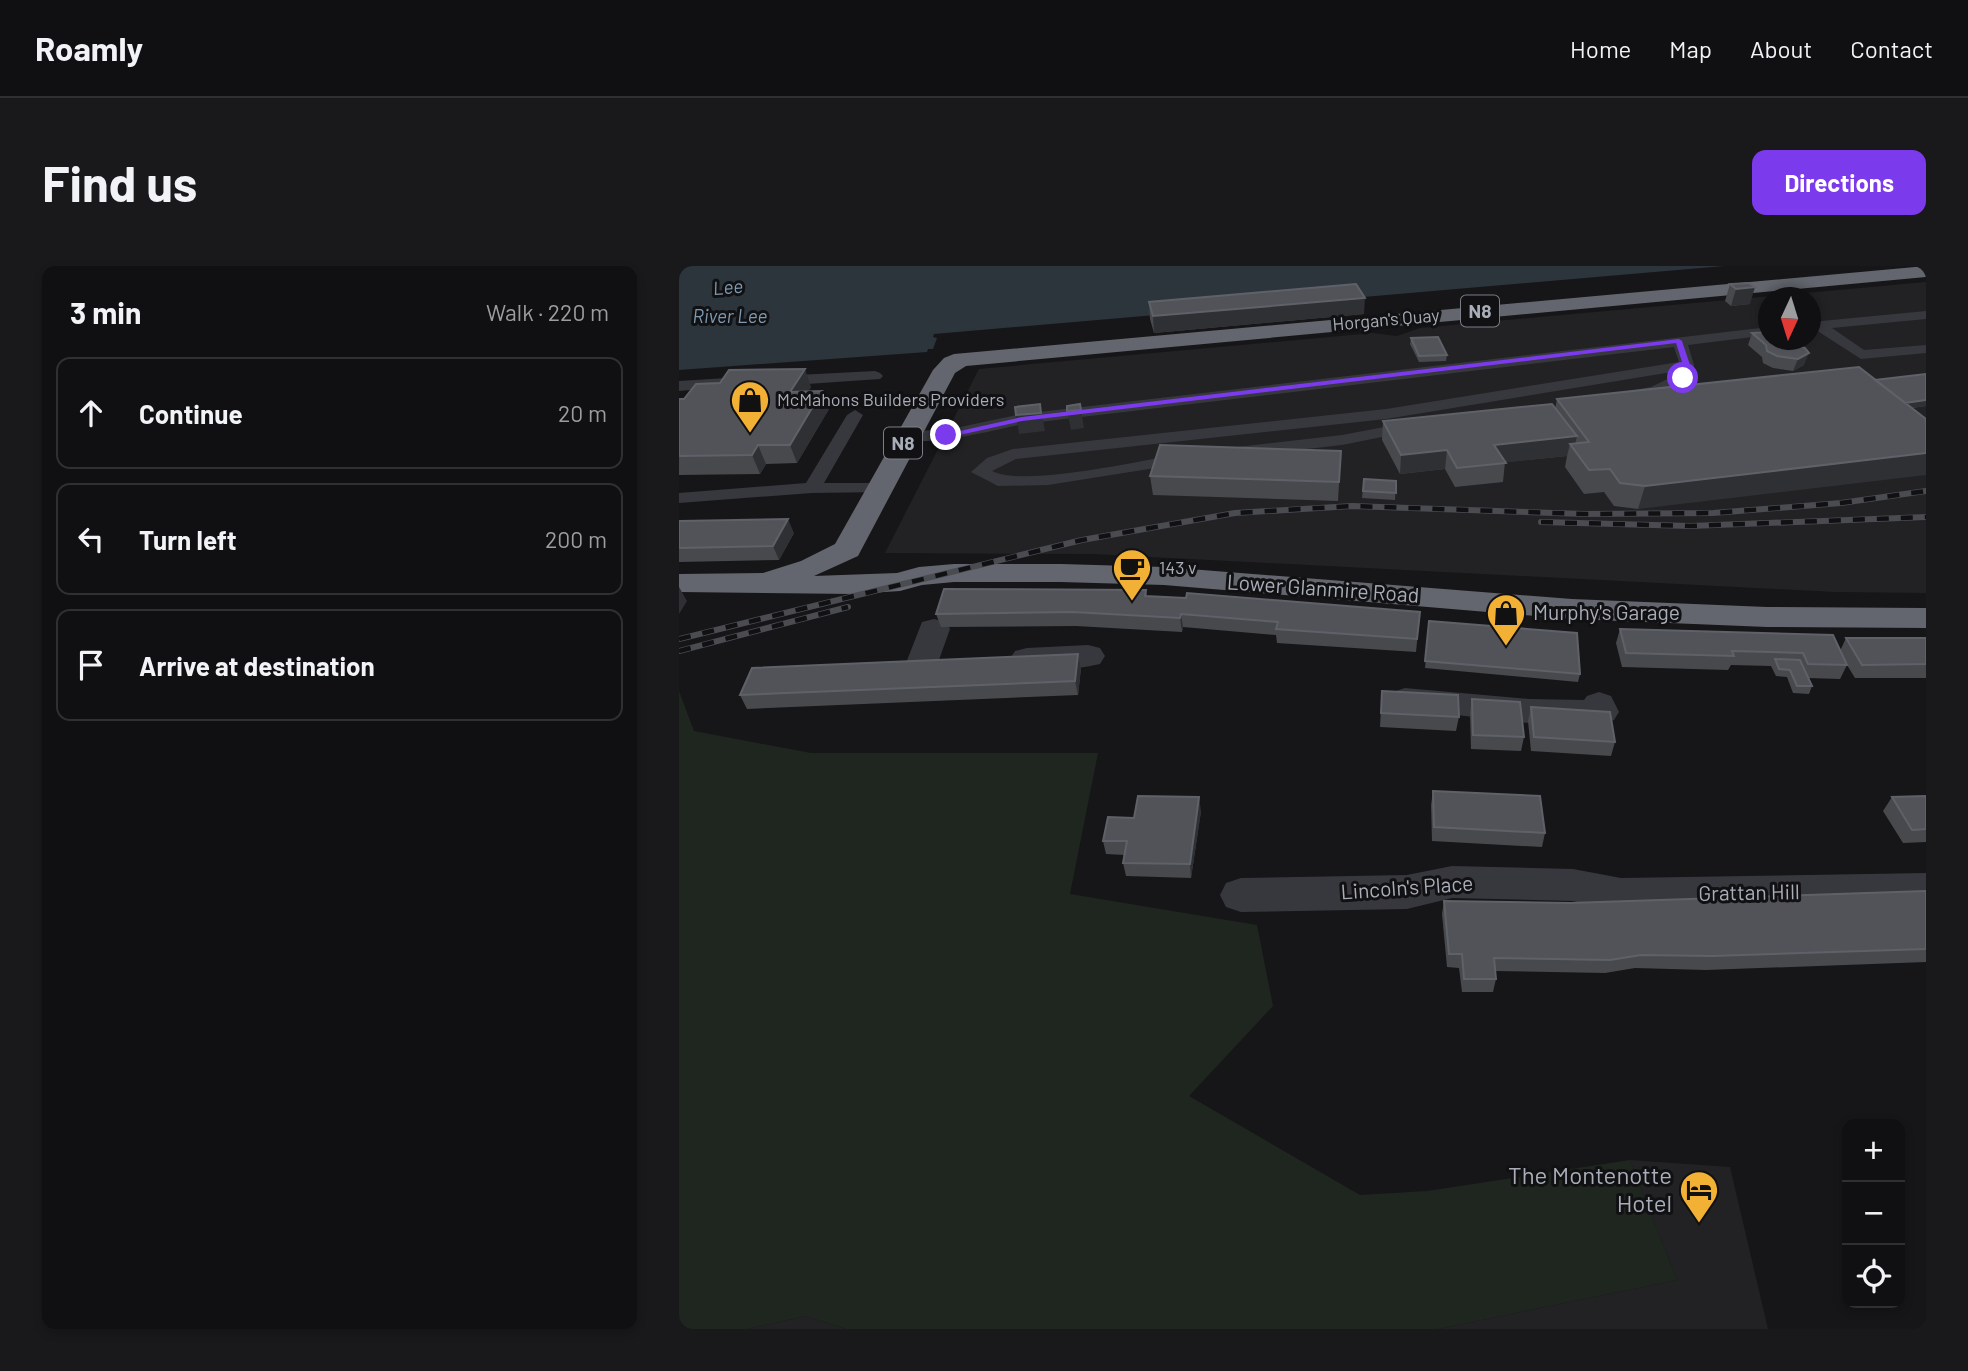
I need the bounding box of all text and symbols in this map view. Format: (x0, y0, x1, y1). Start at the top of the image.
text: Roamly (35, 28, 143, 68)
text: Home (1570, 34, 1631, 63)
text: Map (1669, 34, 1712, 63)
text: About (1750, 34, 1812, 63)
text: Contact (1850, 34, 1933, 63)
button: Directions (1752, 150, 1926, 215)
text: Find us (42, 153, 197, 212)
water label: Lee (712, 274, 744, 299)
north arrow (1758, 287, 1821, 350)
text: 3 min (70, 294, 141, 330)
road number: N8 (1461, 296, 1499, 326)
text: Walk · 220 m (486, 298, 609, 326)
street label: Horgan's Quay (1331, 303, 1440, 335)
water label: River Lee (693, 304, 768, 327)
route start (1667, 362, 1698, 393)
shop icon: McMahons Builders Providers (729, 379, 771, 434)
place label: McMahons Builders Providers (777, 388, 1005, 410)
icon: ahead (72, 394, 110, 432)
text: Continue (139, 398, 243, 429)
text: 20 m (558, 399, 607, 427)
route end (930, 419, 961, 450)
road number: N8 (884, 428, 922, 458)
icon: left (72, 520, 110, 558)
text: Turn left (139, 524, 237, 555)
text: 200 m (545, 525, 607, 553)
cafe icon: 143 v (1111, 547, 1153, 602)
place label: 143 v (1159, 556, 1197, 578)
street label: Lower Glanmire Road (1226, 568, 1420, 607)
shop icon: Murphy's Garage (1485, 592, 1527, 647)
place label: Murphy's Garage (1533, 599, 1680, 624)
icon: arrive (72, 646, 110, 684)
text: Arrive at destination (139, 650, 375, 681)
street label: Lincoln's Place (1340, 869, 1474, 904)
street label: Grattan Hill (1698, 878, 1800, 905)
map controls (1842, 1119, 1905, 1308)
button: + (1842, 1119, 1905, 1182)
place label: The Montenotte Hotel (1508, 1160, 1672, 1217)
hotel icon: The Montenotte Hotel (1678, 1169, 1720, 1224)
button: − (1842, 1182, 1905, 1245)
button: locate (1842, 1245, 1905, 1308)

